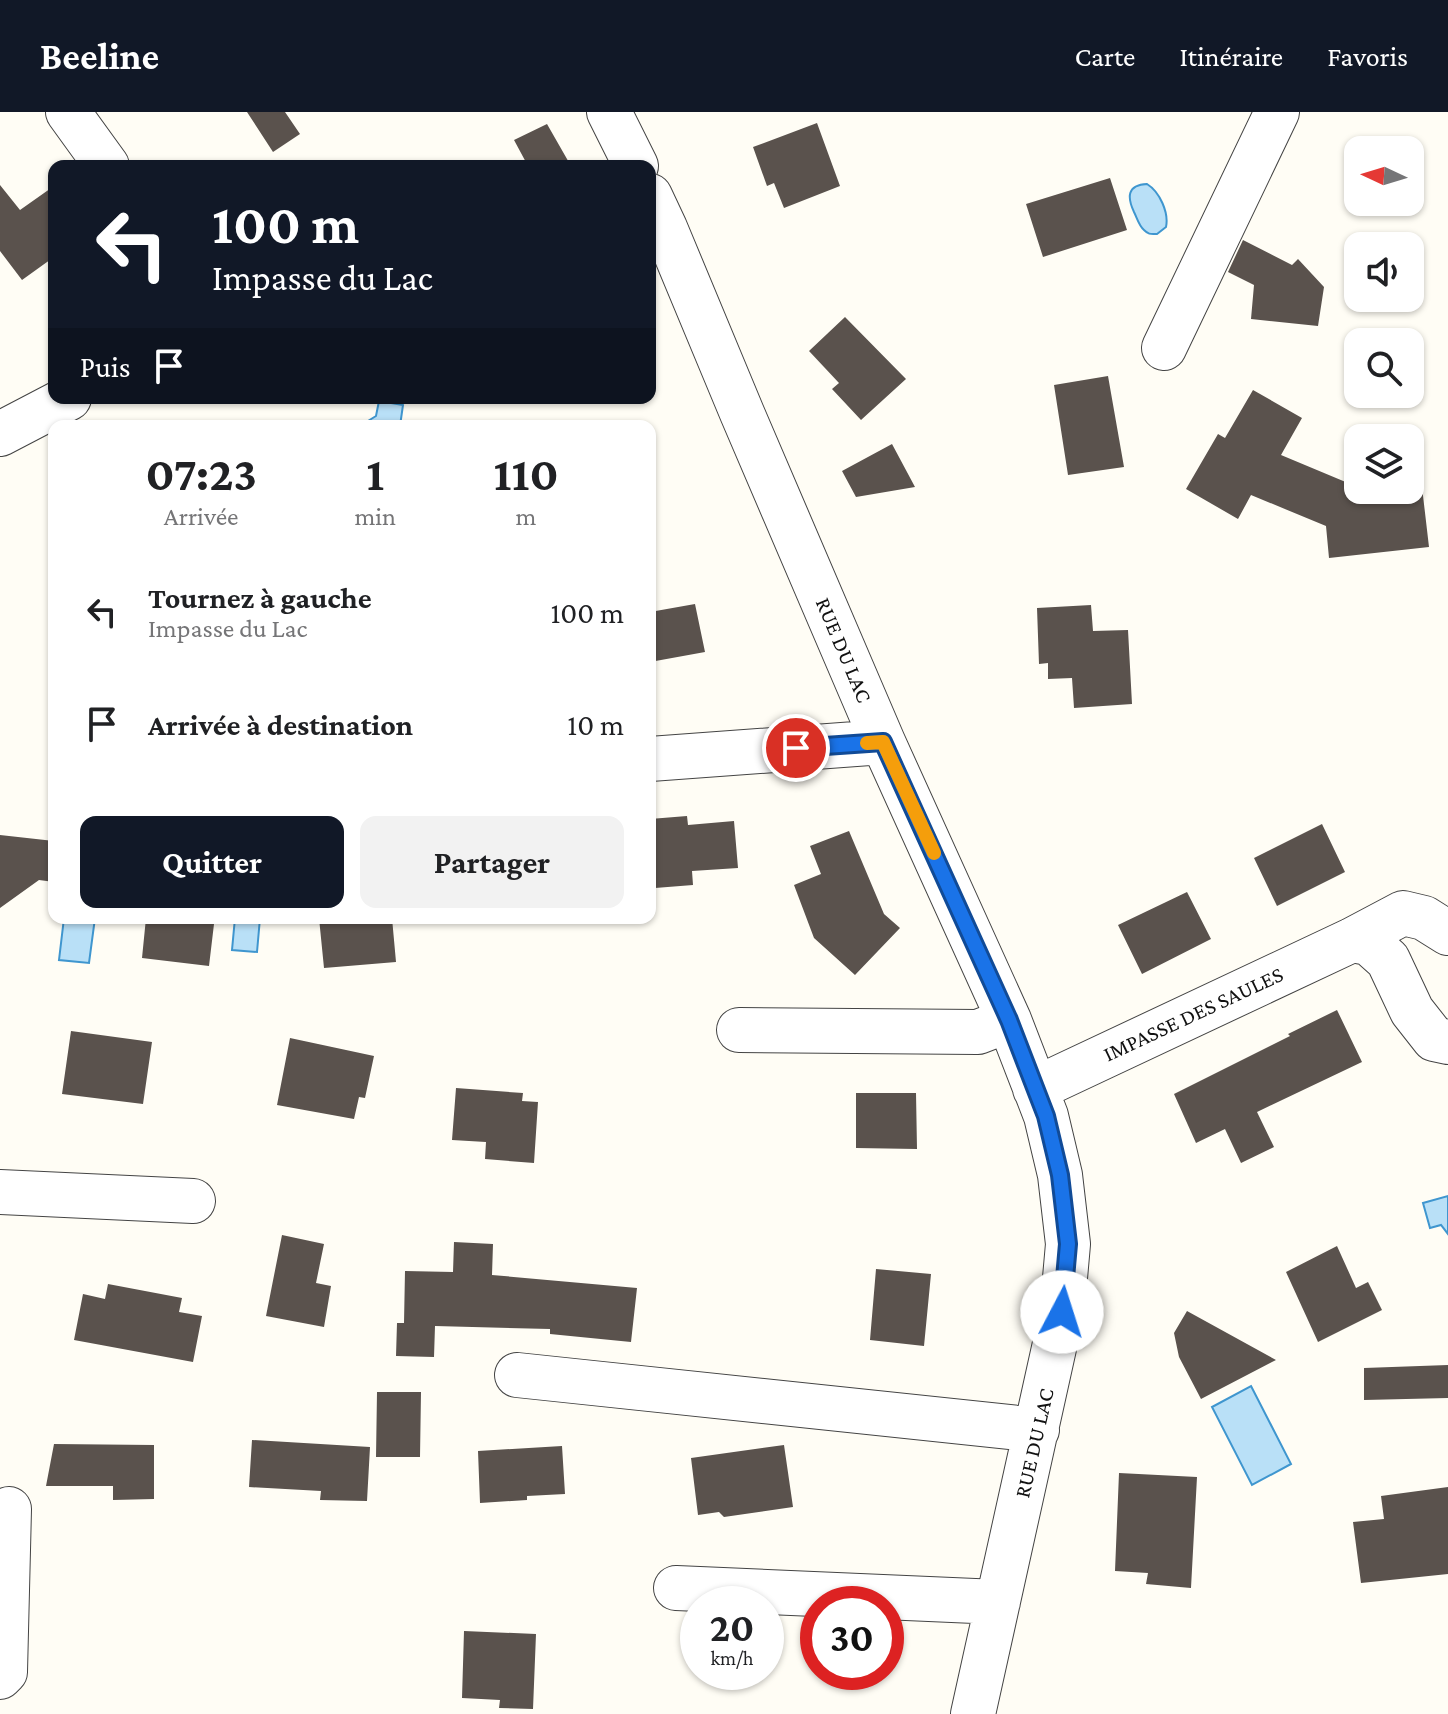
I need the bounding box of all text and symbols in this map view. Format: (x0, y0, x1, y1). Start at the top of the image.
text: Beeline (40, 35, 159, 77)
text: Carte (1075, 41, 1135, 72)
text: Itinéraire (1179, 41, 1283, 72)
text: Favoris (1327, 41, 1408, 72)
north arrow (1344, 136, 1424, 216)
map controls (1344, 136, 1424, 504)
icon: left (80, 192, 184, 296)
text: 100 m (212, 193, 359, 255)
button: sound (1344, 232, 1424, 312)
text: Impasse du Lac (212, 258, 433, 298)
button: search (1344, 328, 1424, 408)
icon: arrive (147, 344, 191, 388)
text: Puis (80, 350, 131, 383)
button: layers (1344, 424, 1424, 504)
text: 07:23 (145, 447, 257, 500)
text: 1 (366, 447, 384, 500)
text: 110 (494, 447, 559, 500)
text: Arrivée (164, 502, 239, 531)
text: min (354, 502, 396, 531)
text: m (516, 502, 537, 531)
text: Tournez à gauche (148, 581, 372, 614)
icon: left (80, 590, 124, 634)
street label: RUE DU LAC (811, 594, 877, 706)
text: 100 m (550, 596, 624, 629)
text: Impasse du Lac (148, 614, 307, 643)
icon: arrive (80, 702, 124, 746)
text: Arrivée à destination (148, 708, 413, 741)
text: 10 m (567, 708, 624, 741)
pin (762, 714, 830, 782)
icon: arrive (774, 726, 818, 770)
button: Quitter (80, 816, 344, 908)
button: Partager (360, 816, 624, 908)
street label: IMPASSE DES SAULES (1099, 961, 1287, 1067)
position arrow (1020, 1270, 1104, 1354)
street label: RUE DU LAC (1009, 1386, 1059, 1500)
speed limit sign: 30 (800, 1586, 904, 1690)
text: 20 (710, 1605, 754, 1650)
text: km/h (710, 1647, 754, 1669)

